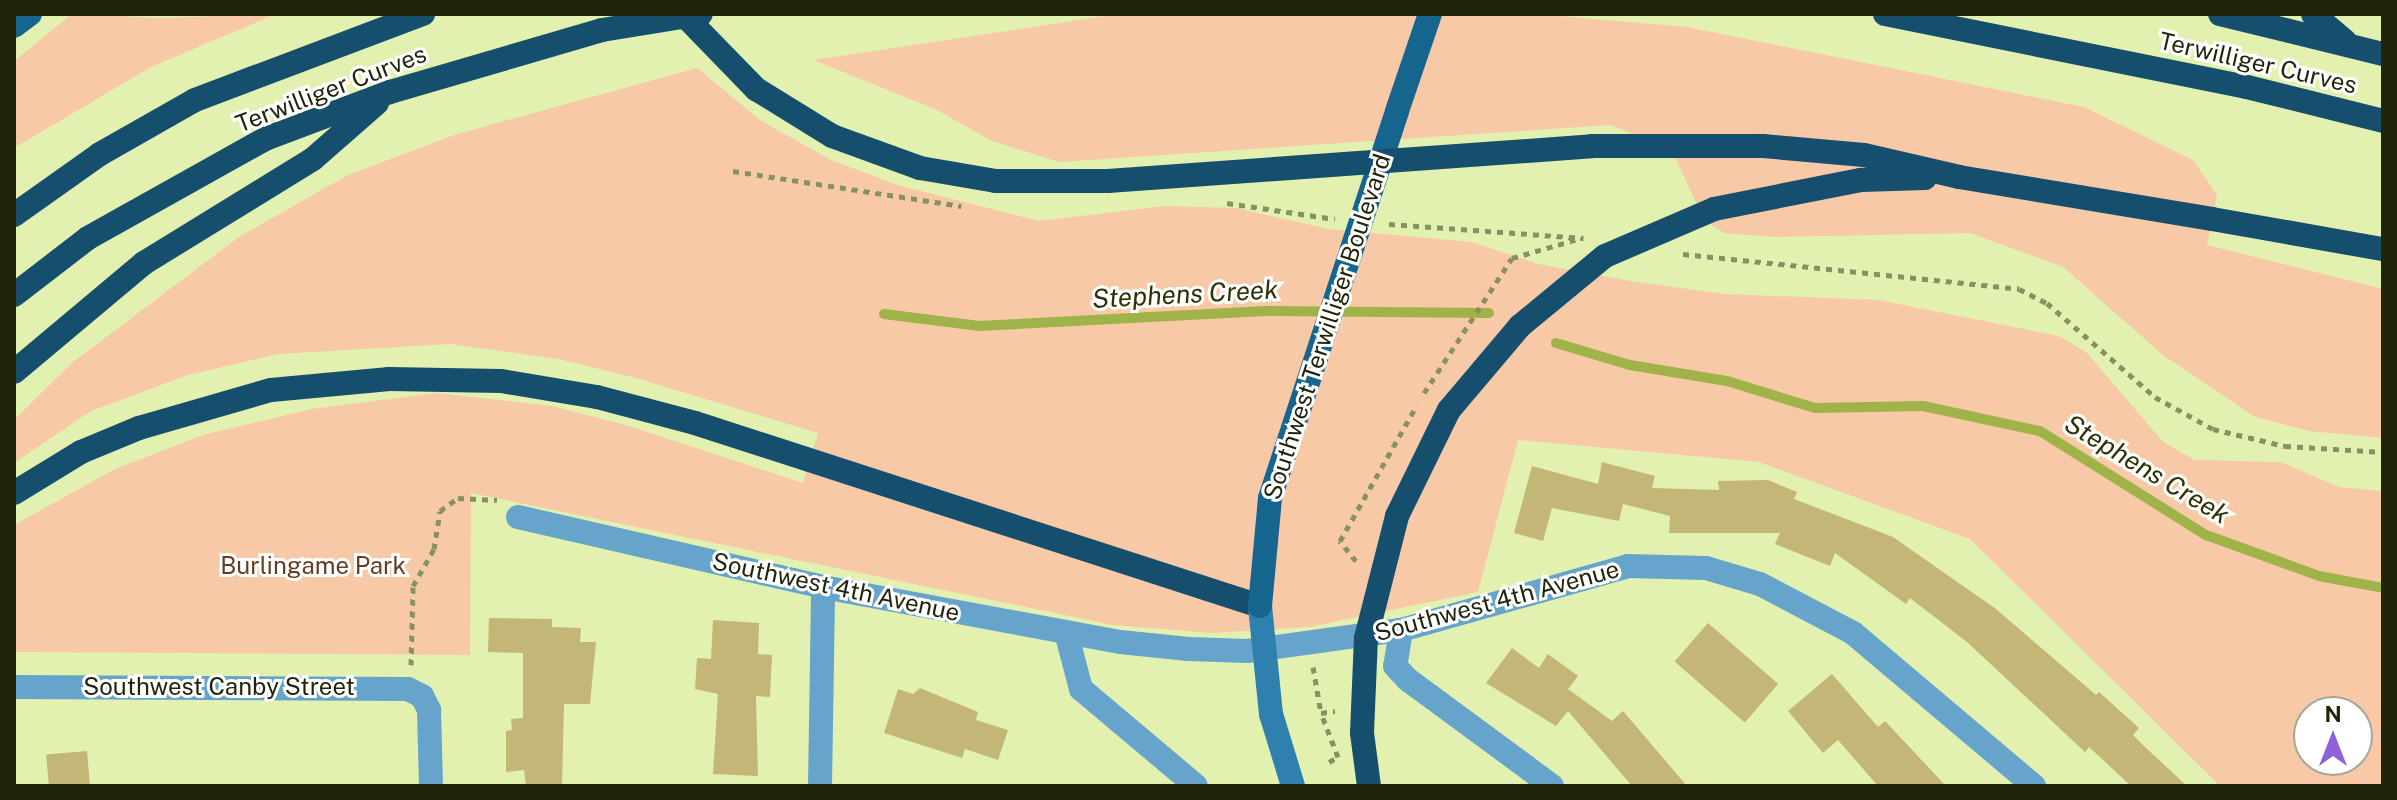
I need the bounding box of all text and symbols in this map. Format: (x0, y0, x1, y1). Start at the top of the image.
street label: Terwilliger Curves (2156, 26, 2360, 100)
street label: Terwilliger Curves (232, 39, 430, 139)
street label: Southwest Terwilliger Boulevard (1257, 151, 1397, 503)
water label: Stephens Creek (1091, 274, 1279, 314)
water label: Stephens Creek (2059, 408, 2235, 530)
street label: Southwest 4th Avenue (710, 547, 962, 627)
park label: Burlingame Park (220, 552, 406, 580)
street label: Southwest 4th Avenue (1372, 554, 1622, 648)
street label: Southwest Canby Street (83, 673, 355, 701)
north arrow (2293, 696, 2373, 776)
text: N (2324, 701, 2342, 727)

